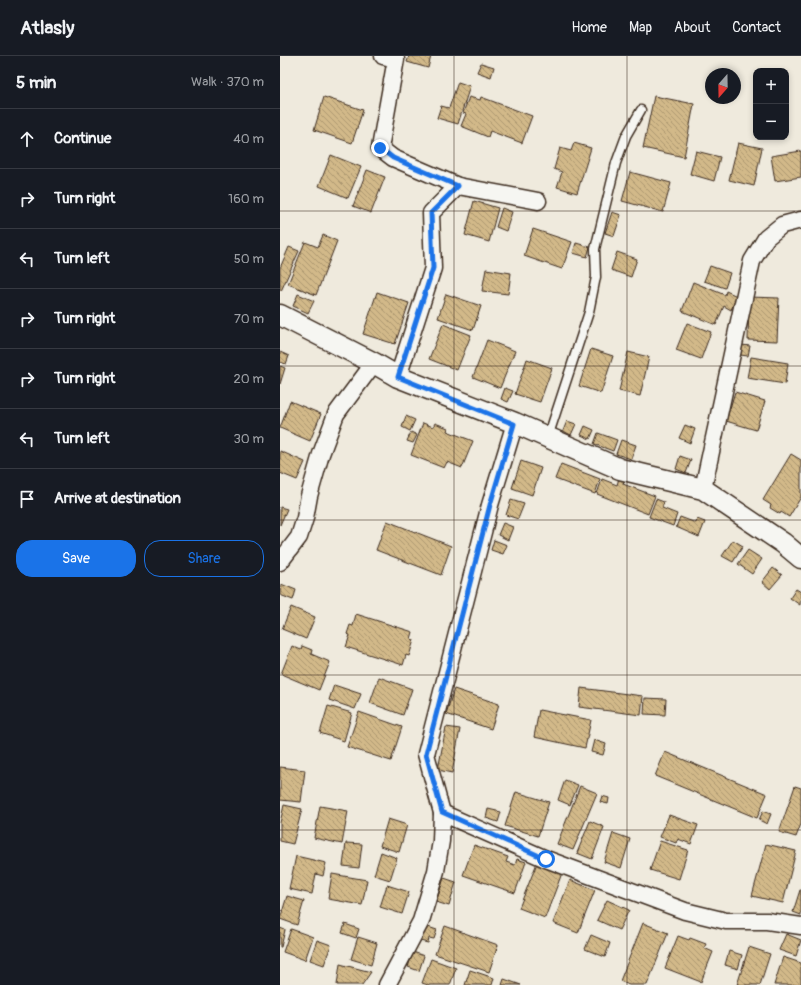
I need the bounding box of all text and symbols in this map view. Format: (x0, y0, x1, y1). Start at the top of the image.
text: Atlasly (20, 16, 74, 40)
text: Home (572, 19, 607, 36)
text: Map (629, 19, 652, 36)
text: About (674, 19, 710, 36)
text: Contact (732, 19, 781, 36)
north arrow (705, 68, 741, 104)
map controls (753, 68, 789, 140)
button: + (753, 68, 789, 104)
text: 5 min (16, 72, 56, 93)
text: Walk · 370 m (191, 74, 264, 90)
button: − (753, 104, 789, 140)
icon: ahead (16, 128, 38, 150)
text: Continue (54, 129, 112, 148)
text: 40 m (233, 131, 264, 147)
route end (371, 139, 389, 157)
icon: right (16, 188, 38, 210)
text: Turn right (54, 189, 115, 208)
text: 160 m (228, 191, 264, 207)
icon: left (16, 248, 38, 270)
text: Turn left (54, 249, 110, 268)
text: 50 m (234, 251, 264, 267)
icon: right (16, 308, 38, 330)
text: Turn right (54, 309, 115, 328)
text: 70 m (234, 311, 264, 327)
icon: right (16, 368, 38, 390)
text: Turn right (54, 369, 115, 388)
text: 20 m (233, 371, 264, 387)
icon: left (16, 428, 38, 450)
text: Turn left (54, 429, 110, 448)
text: 30 m (234, 431, 264, 447)
icon: arrive (16, 488, 38, 510)
text: Arrive at destination (54, 489, 181, 508)
button: Save (16, 540, 136, 577)
button: Share (144, 540, 264, 577)
route start (537, 850, 555, 868)

